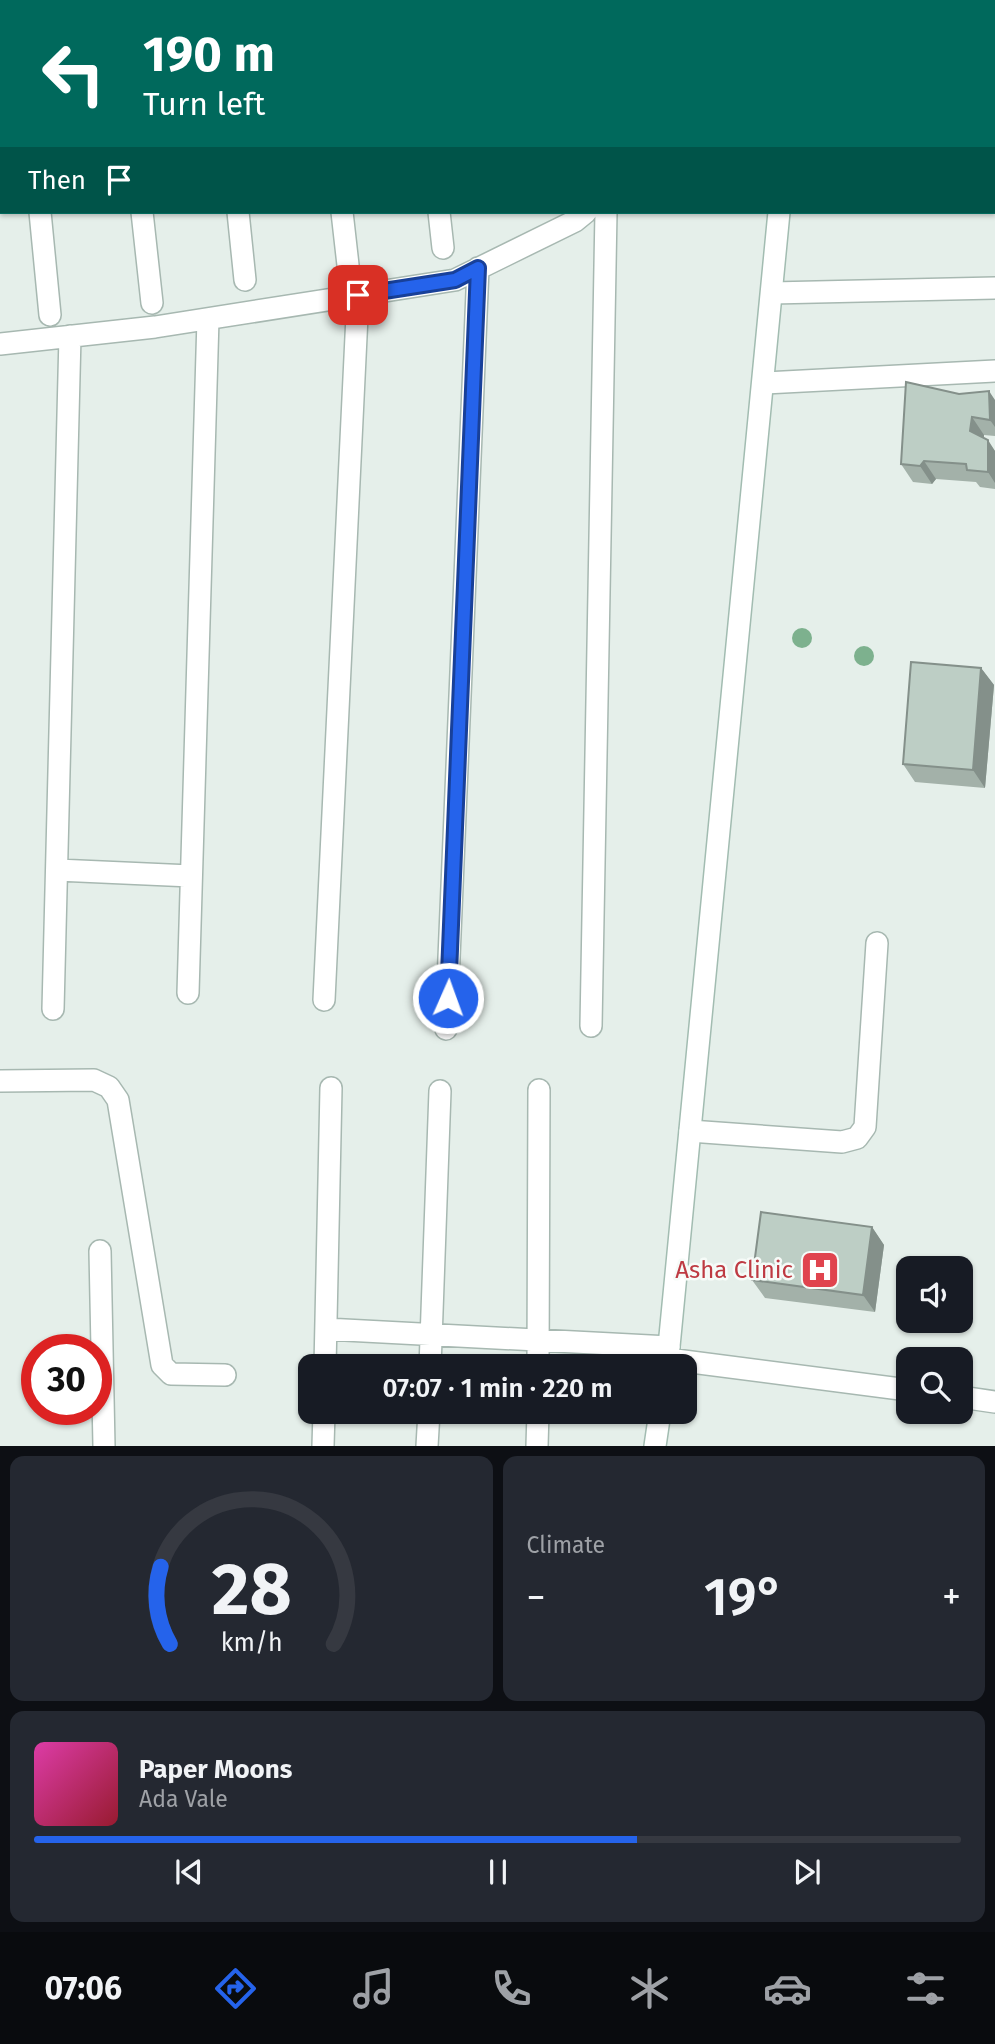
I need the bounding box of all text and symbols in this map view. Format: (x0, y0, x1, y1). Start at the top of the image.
text: 190 m (143, 25, 275, 84)
icon: left (28, 28, 119, 119)
text: Turn left (143, 85, 265, 123)
icon: arrive (100, 161, 138, 199)
text: Then (28, 165, 86, 196)
pin (328, 265, 388, 325)
icon: arrive (339, 276, 377, 314)
position arrow (411, 961, 485, 1035)
hospital icon: Asha Clinic (799, 1249, 841, 1291)
place label: Asha Clinic (675, 1256, 793, 1284)
map controls (896, 1256, 973, 1424)
button: sound (896, 1256, 973, 1333)
speed limit sign: 30 (21, 1334, 112, 1425)
button: search (896, 1347, 973, 1424)
text: 07:07 · 1 min · 220 m (383, 1373, 612, 1404)
text: Climate (527, 1531, 605, 1559)
text: 28 (211, 1547, 291, 1634)
text: 19° (704, 1566, 784, 1629)
text: − (527, 1574, 546, 1620)
text: + (942, 1574, 961, 1620)
text: km/h (220, 1628, 282, 1658)
text: Paper Moons (139, 1754, 292, 1785)
text: Ada Vale (139, 1785, 228, 1813)
icon: previous (170, 1853, 208, 1891)
icon: pause (479, 1853, 517, 1891)
icon: next (788, 1853, 826, 1891)
icon: directions (211, 1964, 260, 2013)
icon: music (349, 1964, 398, 2013)
icon: phone (487, 1964, 536, 2013)
icon: climate (625, 1964, 674, 2013)
icon: car (763, 1964, 812, 2013)
icon: filters (901, 1964, 950, 2013)
text: 07:06 (45, 1969, 122, 2007)

